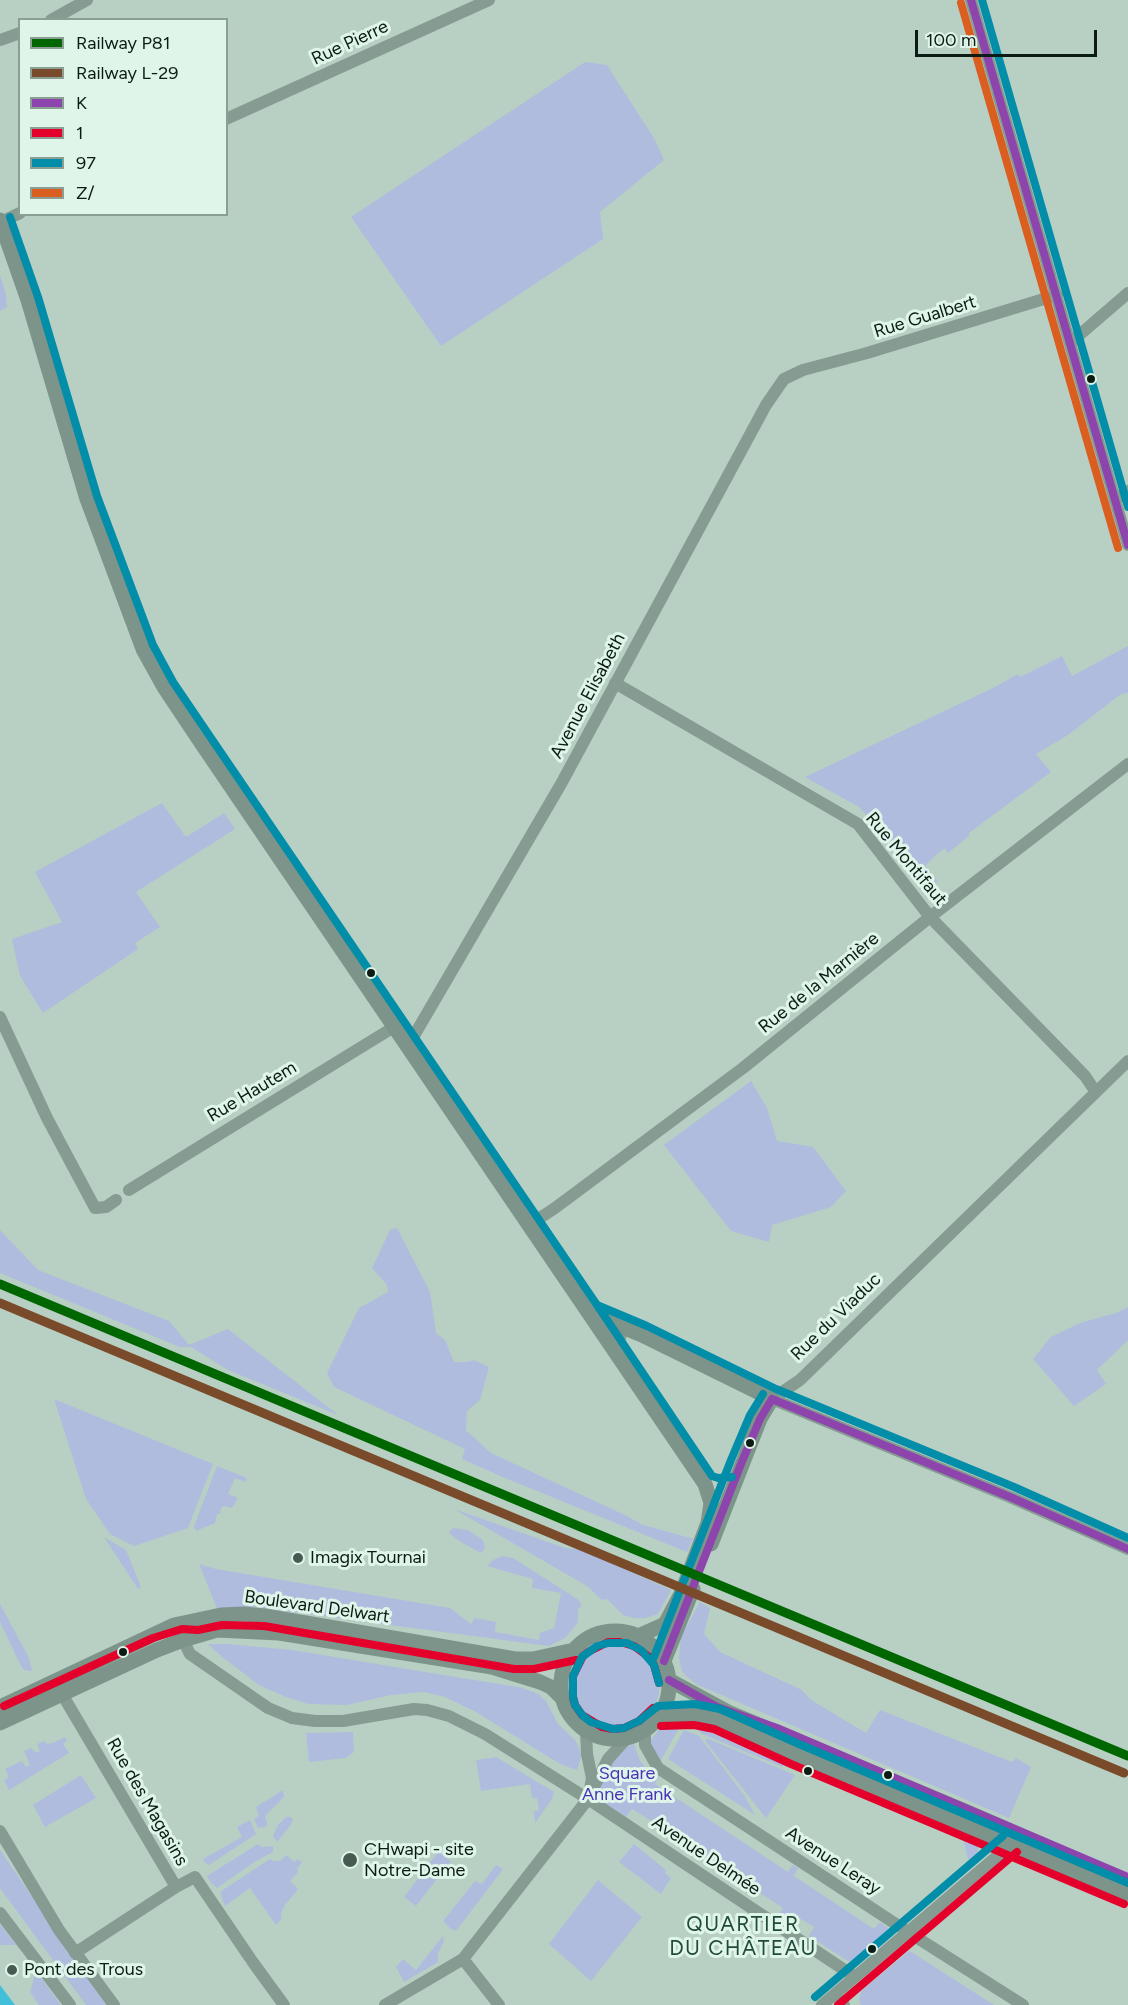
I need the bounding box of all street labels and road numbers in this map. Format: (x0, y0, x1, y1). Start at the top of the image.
street label: Rue Pierre (308, 16, 392, 70)
street label: Rue Gualbert (871, 291, 979, 343)
street label: Avenue Elisabeth (546, 630, 630, 762)
street label: Rue Montifaut (861, 808, 951, 910)
street label: Rue de la Marnière (755, 928, 883, 1038)
street label: Rue Hautem (203, 1057, 301, 1127)
street label: Rue du Viaduc (786, 1269, 886, 1365)
street label: Boulevard Delwart (243, 1586, 391, 1628)
street label: Rue des Magasins (102, 1734, 192, 1870)
street label: Avenue Delmée (648, 1812, 764, 1900)
street label: Avenue Leray (781, 1822, 885, 1900)

